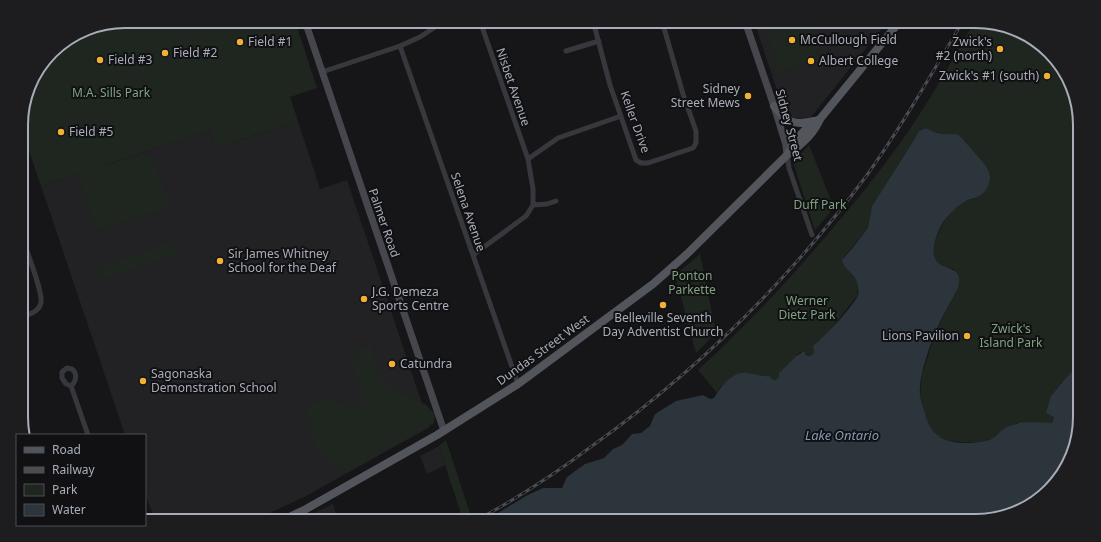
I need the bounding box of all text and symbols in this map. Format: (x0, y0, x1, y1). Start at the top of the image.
place label: McCullough Field (800, 31, 897, 48)
place label: Field #1 (248, 33, 292, 50)
place label: Zwick's #2 (north) (936, 33, 992, 64)
marker: McCullough Field (787, 35, 797, 45)
marker: Field #1 (235, 37, 245, 47)
place label: Field #2 (173, 44, 217, 61)
marker: Zwick's #2 (north) (995, 44, 1005, 54)
street label: Nisbet Avenue (492, 45, 535, 128)
marker: Field #2 (160, 48, 170, 58)
place label: Field #3 (108, 51, 152, 68)
place label: Albert College (819, 52, 899, 69)
marker: Field #3 (95, 55, 105, 65)
marker: Albert College (806, 56, 816, 66)
place label: Zwick's #1 (south) (939, 67, 1039, 84)
marker: Zwick's #1 (south) (1042, 71, 1052, 81)
place label: Sidney Street Mews (671, 80, 741, 111)
park label: M.A. Sills Park (72, 84, 151, 101)
street label: Sidney Street (772, 87, 807, 163)
street label: Keller Drive (616, 88, 655, 155)
marker: Sidney Street Mews (743, 91, 753, 101)
place label: Field #5 (69, 123, 113, 140)
marker: Field #5 (56, 127, 66, 137)
street label: Selena Avenue (447, 170, 490, 254)
street label: Palmer Road (365, 186, 404, 260)
park label: Duff Park (794, 196, 847, 213)
place label: Sir James Whitney School for the Deaf (228, 245, 337, 276)
marker: Sir James Whitney School for the Deaf (215, 256, 225, 266)
park label: Ponton Parkette (668, 267, 716, 298)
place label: J.G. Demeza Sports Centre (371, 283, 449, 314)
park label: Werner Dietz Park (778, 292, 836, 323)
marker: J.G. Demeza Sports Centre (359, 294, 369, 304)
marker: Belleville Seventh Day Adventist Church (658, 300, 668, 310)
place label: Belleville Seventh Day Adventist Church (603, 309, 724, 340)
street label: Dundas Street West (493, 310, 593, 389)
park label: Zwick's Island Park (980, 320, 1043, 351)
place label: Lions Pavilion (882, 327, 959, 344)
marker: Lions Pavilion (962, 331, 972, 341)
place label: Catundra (400, 355, 452, 372)
marker: Catundra (387, 359, 397, 369)
place label: Sagonaska Demonstration School (151, 365, 277, 396)
marker: Sagonaska Demonstration School (138, 376, 148, 386)
water label: Lake Ontario (805, 426, 879, 444)
legend (16, 434, 146, 526)
text: Road (52, 441, 81, 458)
text: Railway (52, 461, 96, 478)
text: Park (52, 481, 78, 498)
text: Water (52, 501, 86, 518)

